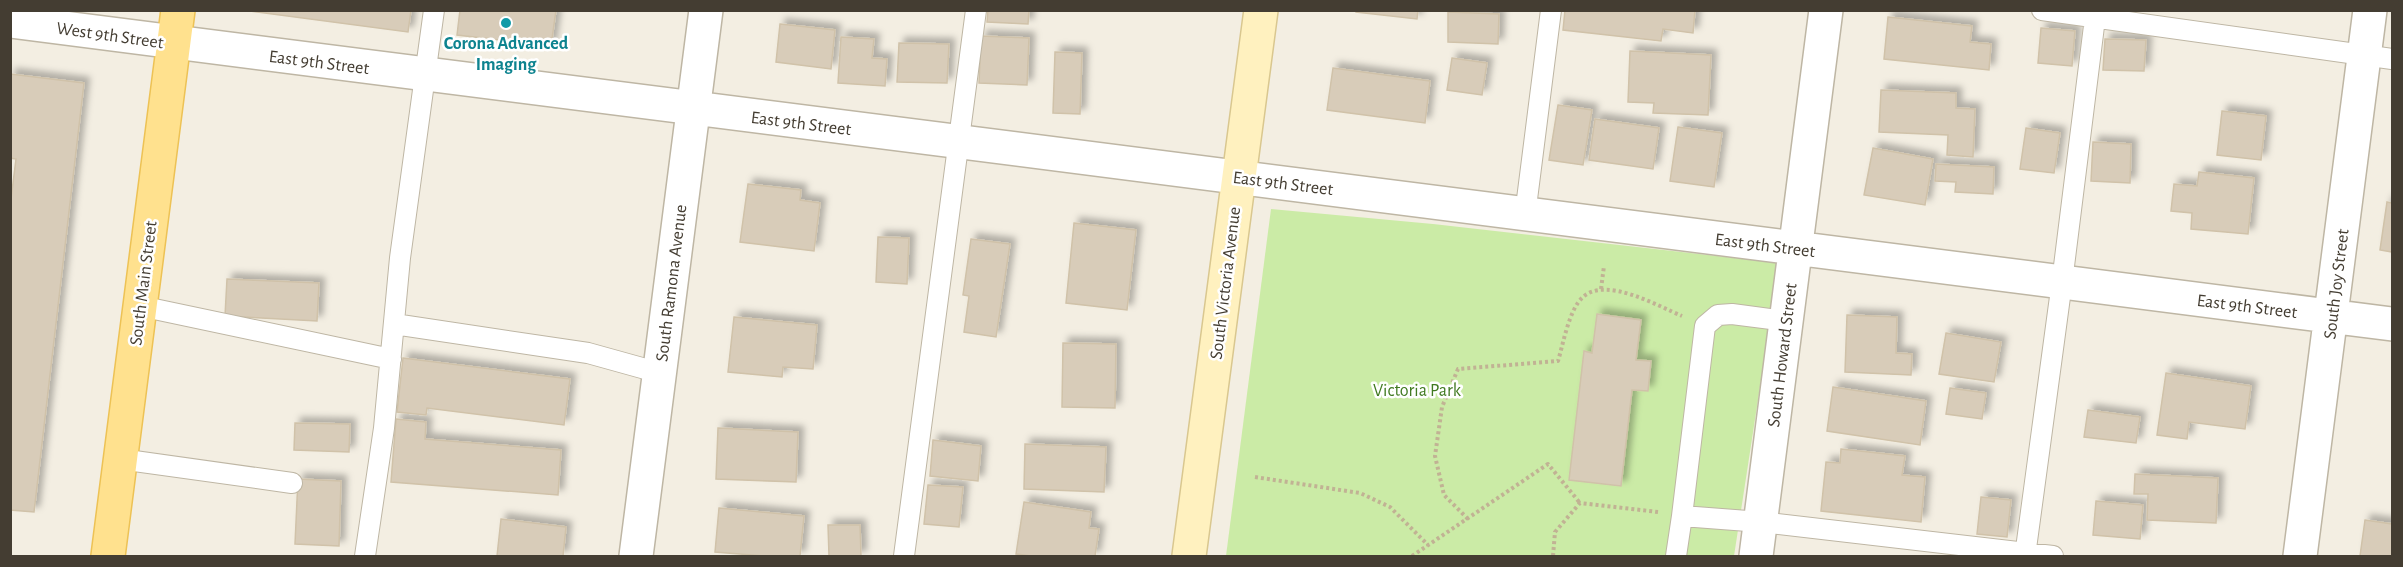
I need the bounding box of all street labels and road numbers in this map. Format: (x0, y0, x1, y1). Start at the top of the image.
street label: West 9th Street (55, 20, 165, 52)
street label: East 9th Street (268, 48, 370, 78)
street label: East 9th Street (750, 109, 852, 139)
street label: East 9th Street (1232, 169, 1334, 199)
street label: South Ramona Avenue (653, 204, 691, 363)
street label: South Victoria Avenue (1208, 206, 1244, 361)
street label: South Main Street (127, 219, 161, 347)
street label: South Joy Street (2321, 228, 2353, 340)
street label: East 9th Street (1714, 231, 1816, 261)
street label: South Howard Street (1765, 282, 1801, 428)
street label: East 9th Street (2196, 292, 2298, 322)

